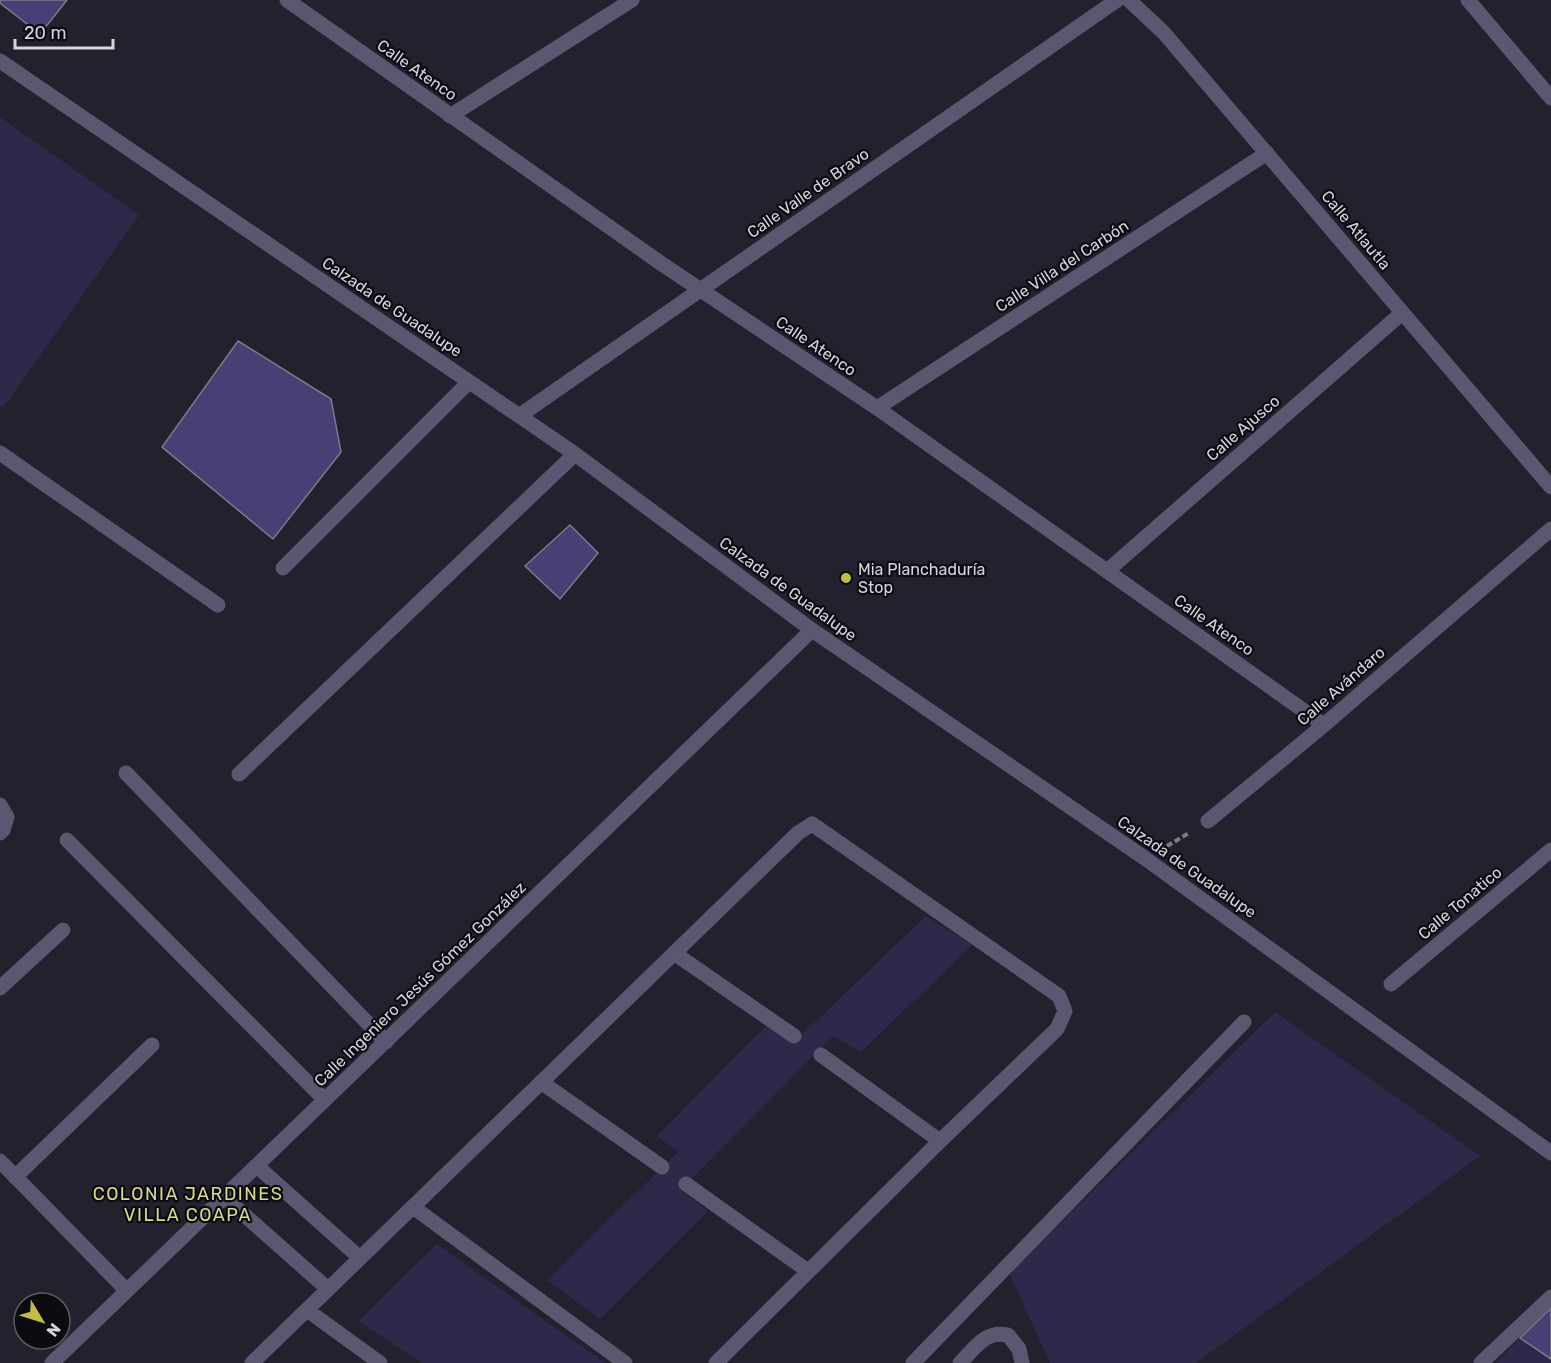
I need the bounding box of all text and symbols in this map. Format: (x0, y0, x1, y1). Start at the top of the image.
scale bar (15, 12, 112, 50)
text: 20 m (24, 22, 66, 44)
street label: Calle Atenco (373, 36, 461, 104)
street label: Calle Valle de Bravo (743, 144, 873, 242)
street label: Calle Atlautla (1317, 187, 1395, 273)
street label: Calle Villa del Carbón (992, 216, 1132, 316)
street label: Calzada de Guadalupe (318, 253, 466, 361)
street label: Calle Atenco (772, 312, 860, 380)
street label: Calle Ajusco (1203, 391, 1283, 465)
street label: Calzada de Guadalupe (716, 533, 860, 645)
place label: Mia Planchaduría Stop (858, 560, 985, 597)
marker: Mia Planchaduría Stop (839, 571, 853, 585)
street label: Calle Atenco (1170, 591, 1258, 659)
street label: Calle Avándaro (1293, 643, 1389, 729)
street label: Calzada de Guadalupe (1114, 812, 1260, 922)
street label: Calle Tonatico (1414, 863, 1506, 943)
street label: Calle Ingeniero Jesús Gómez González (310, 878, 530, 1090)
district label: COLONIA JARDINES VILLA COAPA (93, 1183, 283, 1226)
north arrow (12, 1291, 72, 1351)
text: N (42, 1320, 64, 1340)

